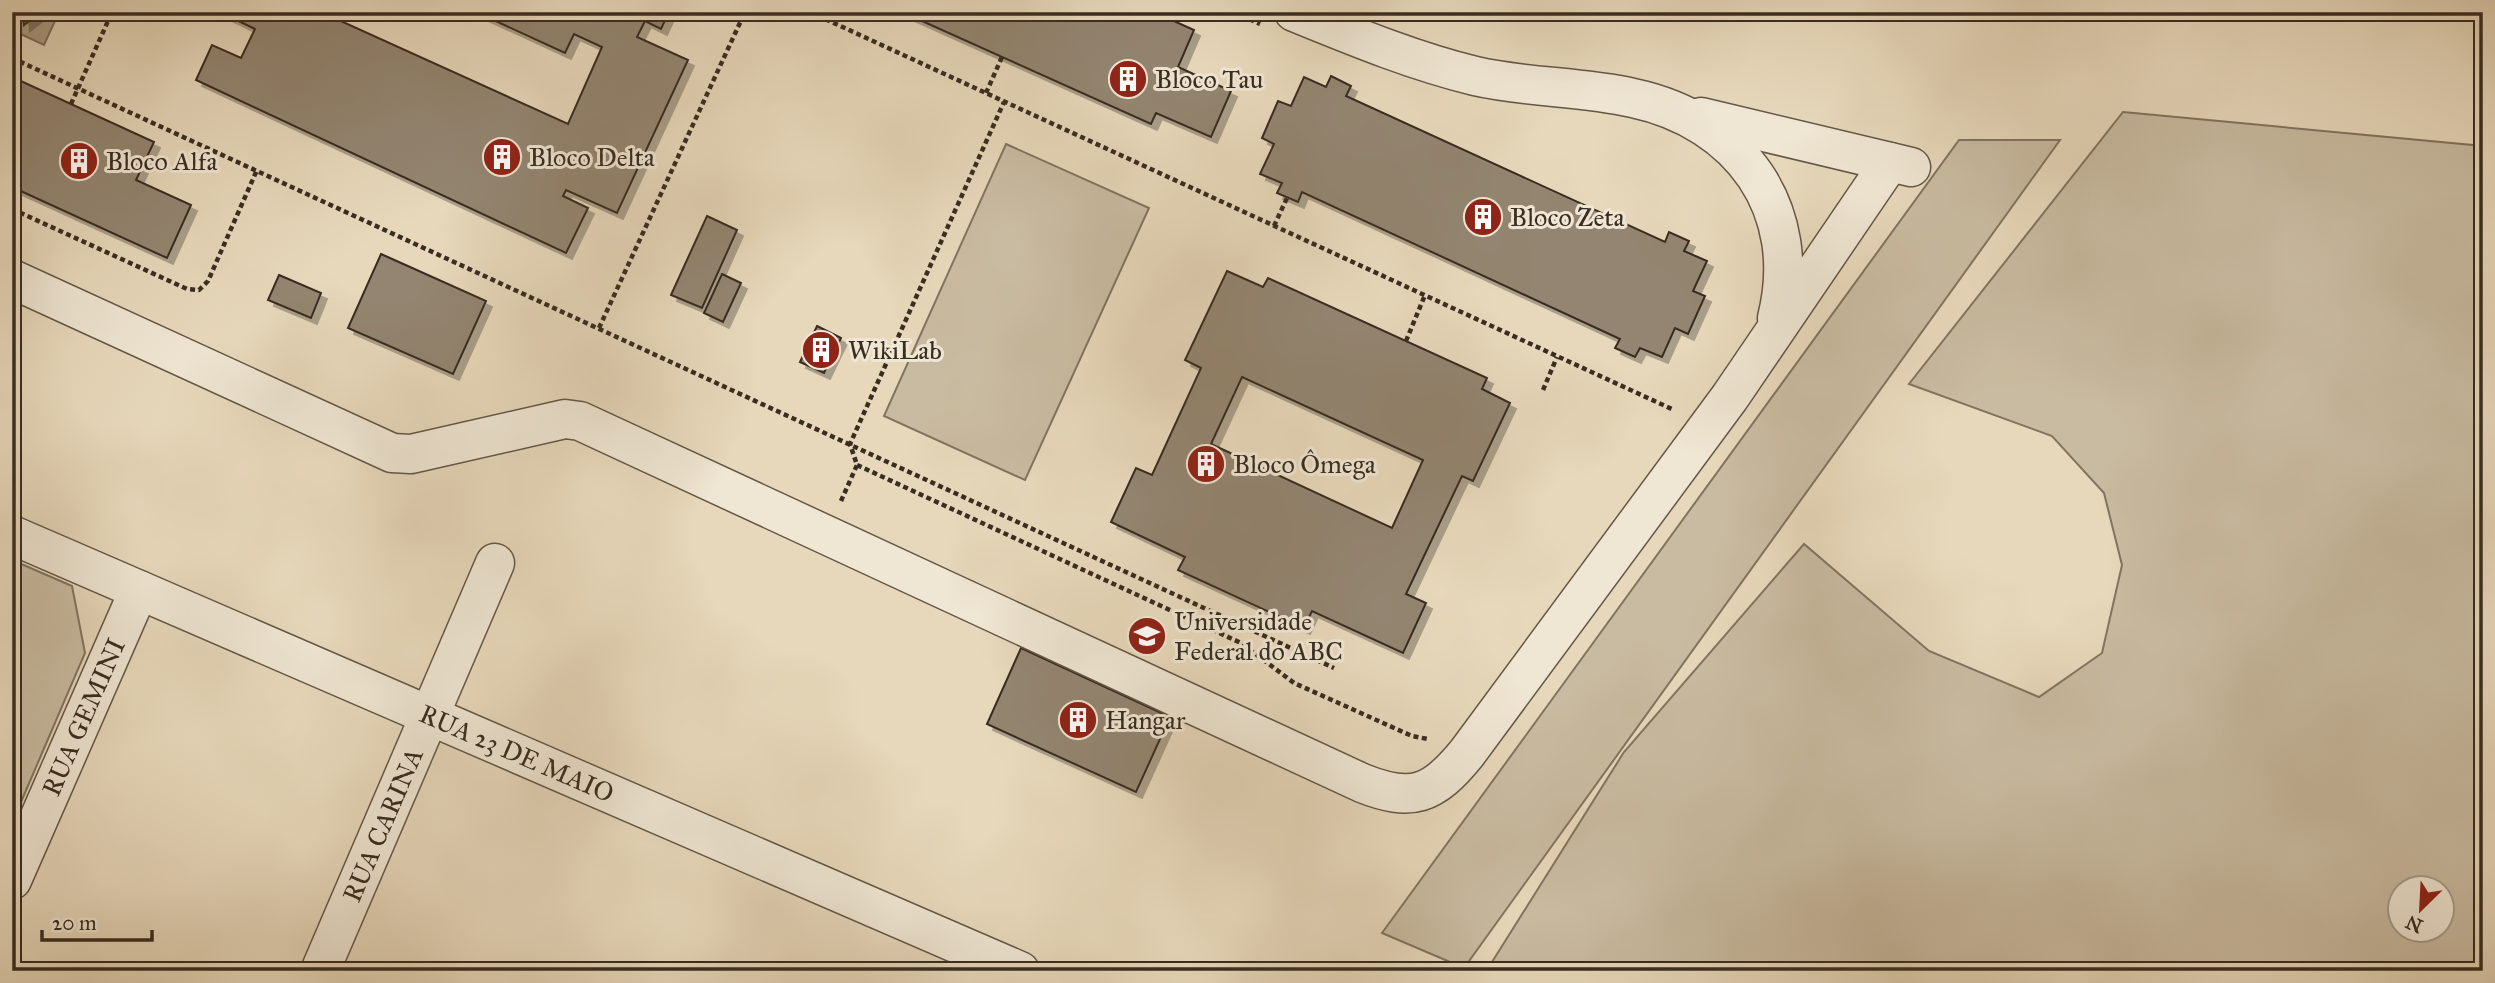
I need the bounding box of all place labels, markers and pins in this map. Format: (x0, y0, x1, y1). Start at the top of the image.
building icon: Bloco Tau (1107, 58, 1149, 100)
place label: Bloco Tau (1155, 63, 1264, 95)
building icon: Bloco Delta (481, 136, 523, 178)
building icon: Bloco Alfa (58, 140, 100, 182)
place label: Bloco Delta (529, 141, 655, 173)
place label: Bloco Alfa (106, 145, 218, 177)
building icon: Bloco Zeta (1462, 196, 1504, 238)
place label: Bloco Zeta (1510, 201, 1625, 233)
building icon: WikiLab (800, 329, 842, 371)
place label: WikiLab (848, 334, 942, 366)
building icon: Bloco Ômega (1185, 443, 1227, 485)
place label: Bloco Ômega (1233, 448, 1376, 480)
place label: Universidade Federal do ABC (1174, 605, 1343, 667)
school or university icon: Universidade Federal do ABC (1126, 615, 1168, 657)
building icon: Hangar (1057, 699, 1099, 741)
place label: Hangar (1105, 704, 1186, 736)

